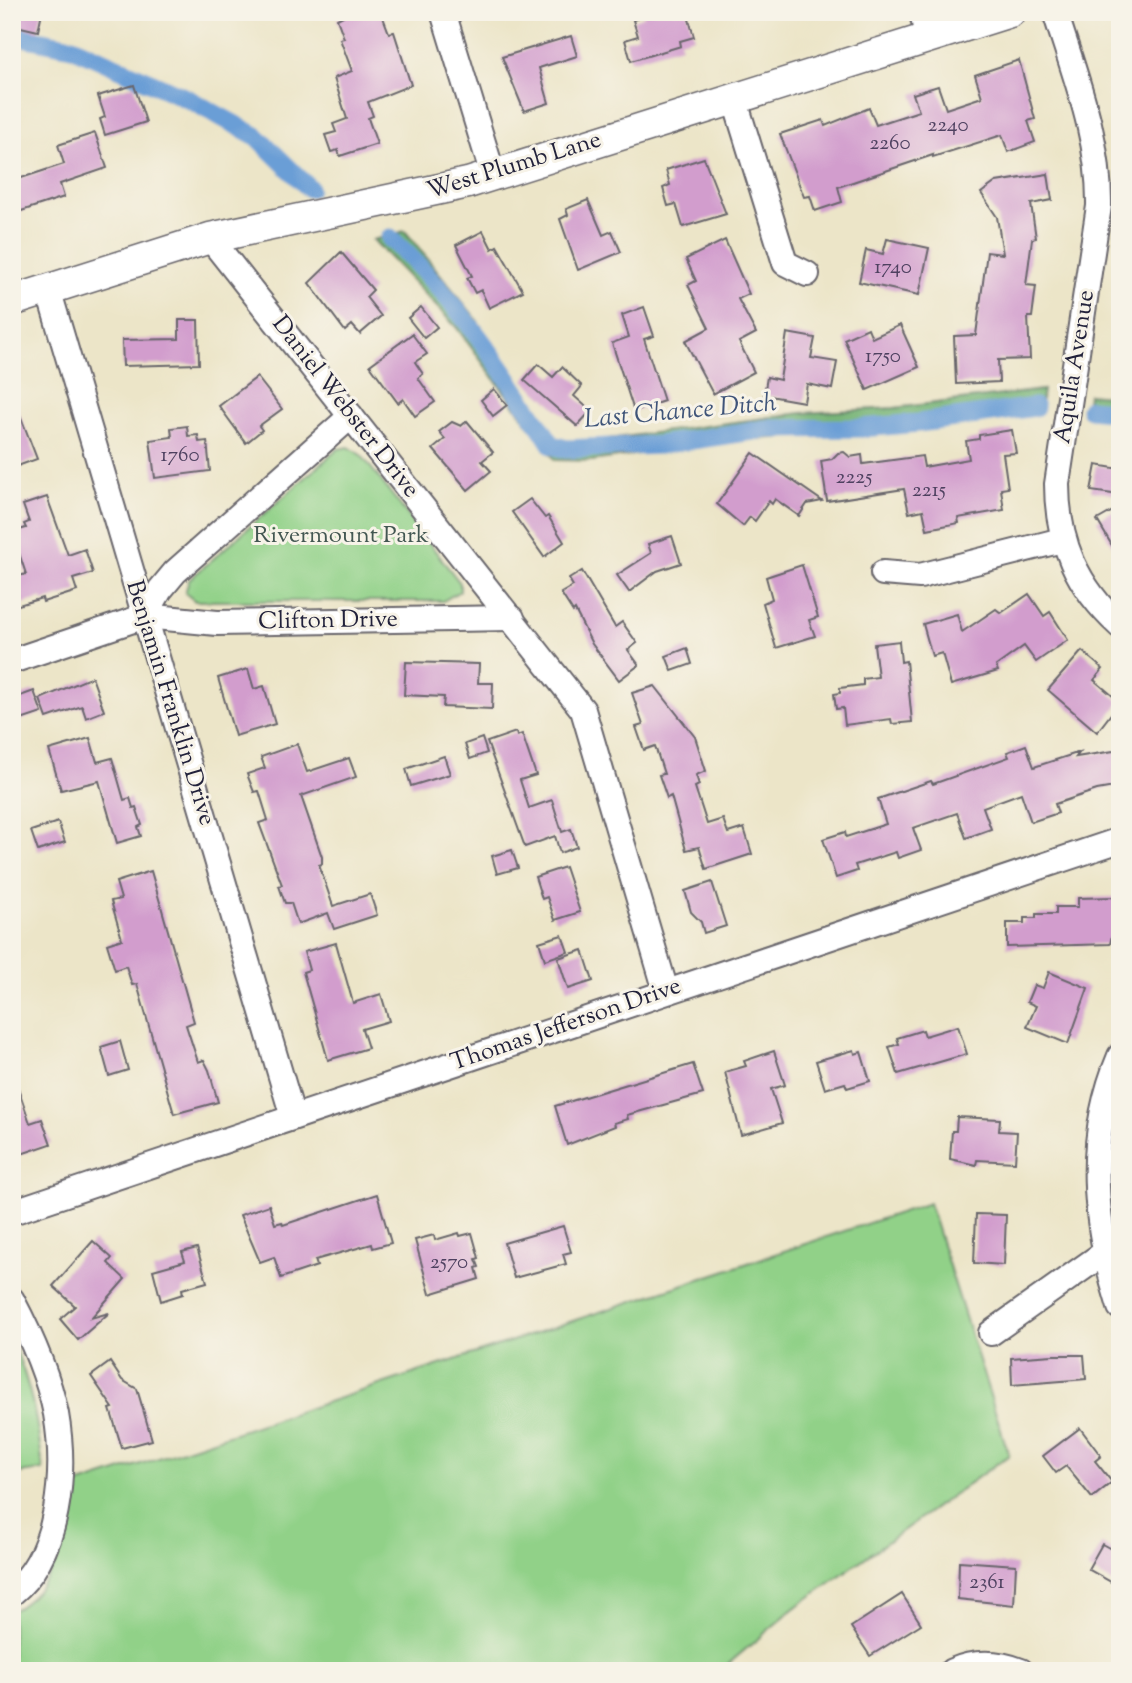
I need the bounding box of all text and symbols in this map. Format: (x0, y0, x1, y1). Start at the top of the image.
house number: 2240 (927, 111, 969, 141)
street label: West Plumb Lane (423, 123, 605, 209)
house number: 2260 (869, 129, 911, 159)
house number: 1740 (874, 253, 912, 283)
street label: Aquila Avenue (1046, 288, 1104, 446)
street label: Daniel Webster Drive (263, 309, 427, 505)
house number: 1750 (865, 342, 901, 372)
water label: Last Chance Ditch (582, 385, 778, 439)
house number: 1760 (160, 441, 200, 471)
house number: 2225 (836, 463, 872, 493)
house number: 2215 (912, 476, 946, 506)
park label: Rivermount Park (253, 519, 429, 553)
street label: Benjamin Franklin Drive (117, 576, 223, 830)
street label: Clifton Drive (258, 603, 398, 639)
street label: Thomas Jefferson Drive (446, 970, 686, 1080)
house number: 2570 (430, 1248, 468, 1278)
house number: 2361 (969, 1568, 1005, 1598)

